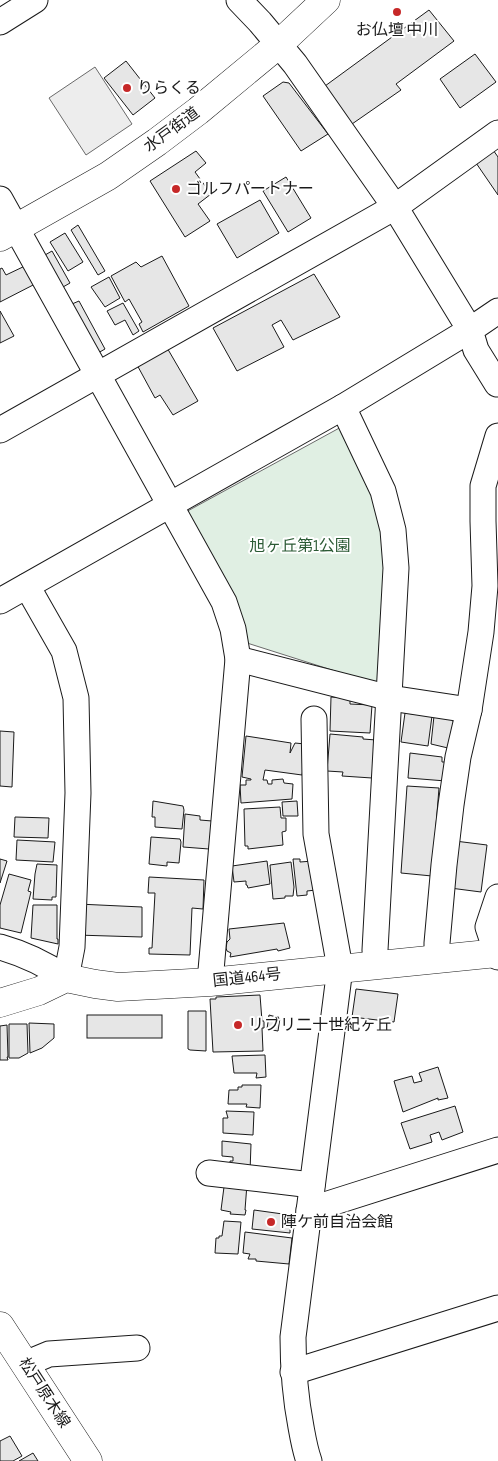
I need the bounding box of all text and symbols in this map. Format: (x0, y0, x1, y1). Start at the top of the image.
marker: お仏壇 中川 (391, 6, 403, 18)
place label: お仏壇 中川 (356, 21, 438, 40)
place label: りらくる (137, 79, 201, 98)
marker: りらくる (121, 82, 133, 94)
street label: 水戸街道 (141, 104, 203, 156)
place label: ゴルフパートナー (186, 180, 314, 199)
marker: ゴルフパートナー (170, 183, 182, 195)
park label: 旭ヶ丘第1公園 (249, 537, 351, 556)
street label: 国道464号 (212, 965, 282, 991)
place label: リブリ二十世紀ヶ丘 (248, 1016, 392, 1035)
marker: リブリ二十世紀ヶ丘 (232, 1019, 244, 1031)
place label: 陣ケ前自治会館 (281, 1213, 393, 1232)
marker: 陣ケ前自治会館 (265, 1216, 277, 1228)
street label: 松戸原木線 (14, 1354, 74, 1432)

